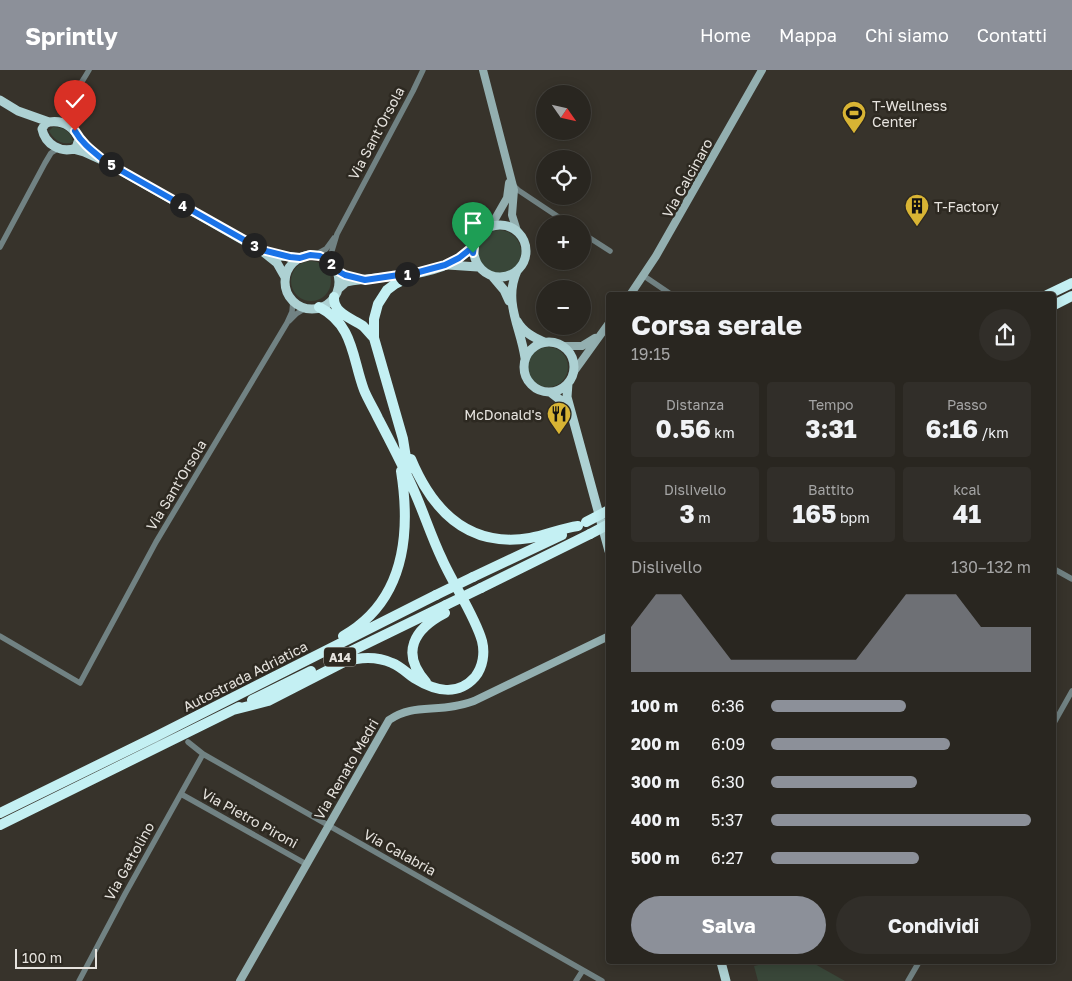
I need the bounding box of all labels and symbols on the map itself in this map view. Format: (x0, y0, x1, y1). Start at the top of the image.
pin (54, 80, 96, 131)
street label: Via Sant'Orsola (344, 84, 408, 182)
north arrow (536, 85, 591, 140)
place label: T-Wellness Center (872, 97, 947, 130)
sports icon: T-Wellness Center (841, 100, 867, 134)
street label: Via Calcinaro (658, 135, 716, 221)
pin: 5 (98, 152, 124, 176)
pin: 4 (170, 192, 194, 218)
building icon: T-Factory (904, 193, 930, 227)
place label: T-Factory (934, 198, 999, 215)
pin (452, 202, 494, 253)
pin: 3 (242, 232, 266, 258)
pin: 2 (318, 250, 344, 276)
pin: 1 (394, 262, 420, 286)
restaurant icon: McDonald's (546, 401, 572, 435)
place label: McDonald's (464, 406, 542, 423)
street label: Via Sant'Orsola (142, 437, 210, 533)
street label: Autostrada Adriatica (180, 637, 310, 715)
road number: A14 (324, 648, 356, 666)
street label: Via Renato Medri (310, 715, 382, 823)
street label: Via Pietro Pironi (199, 785, 301, 851)
street label: Via Gattolino (101, 819, 157, 903)
street label: Via Calabria (361, 825, 439, 879)
scale bar (15, 946, 98, 969)

